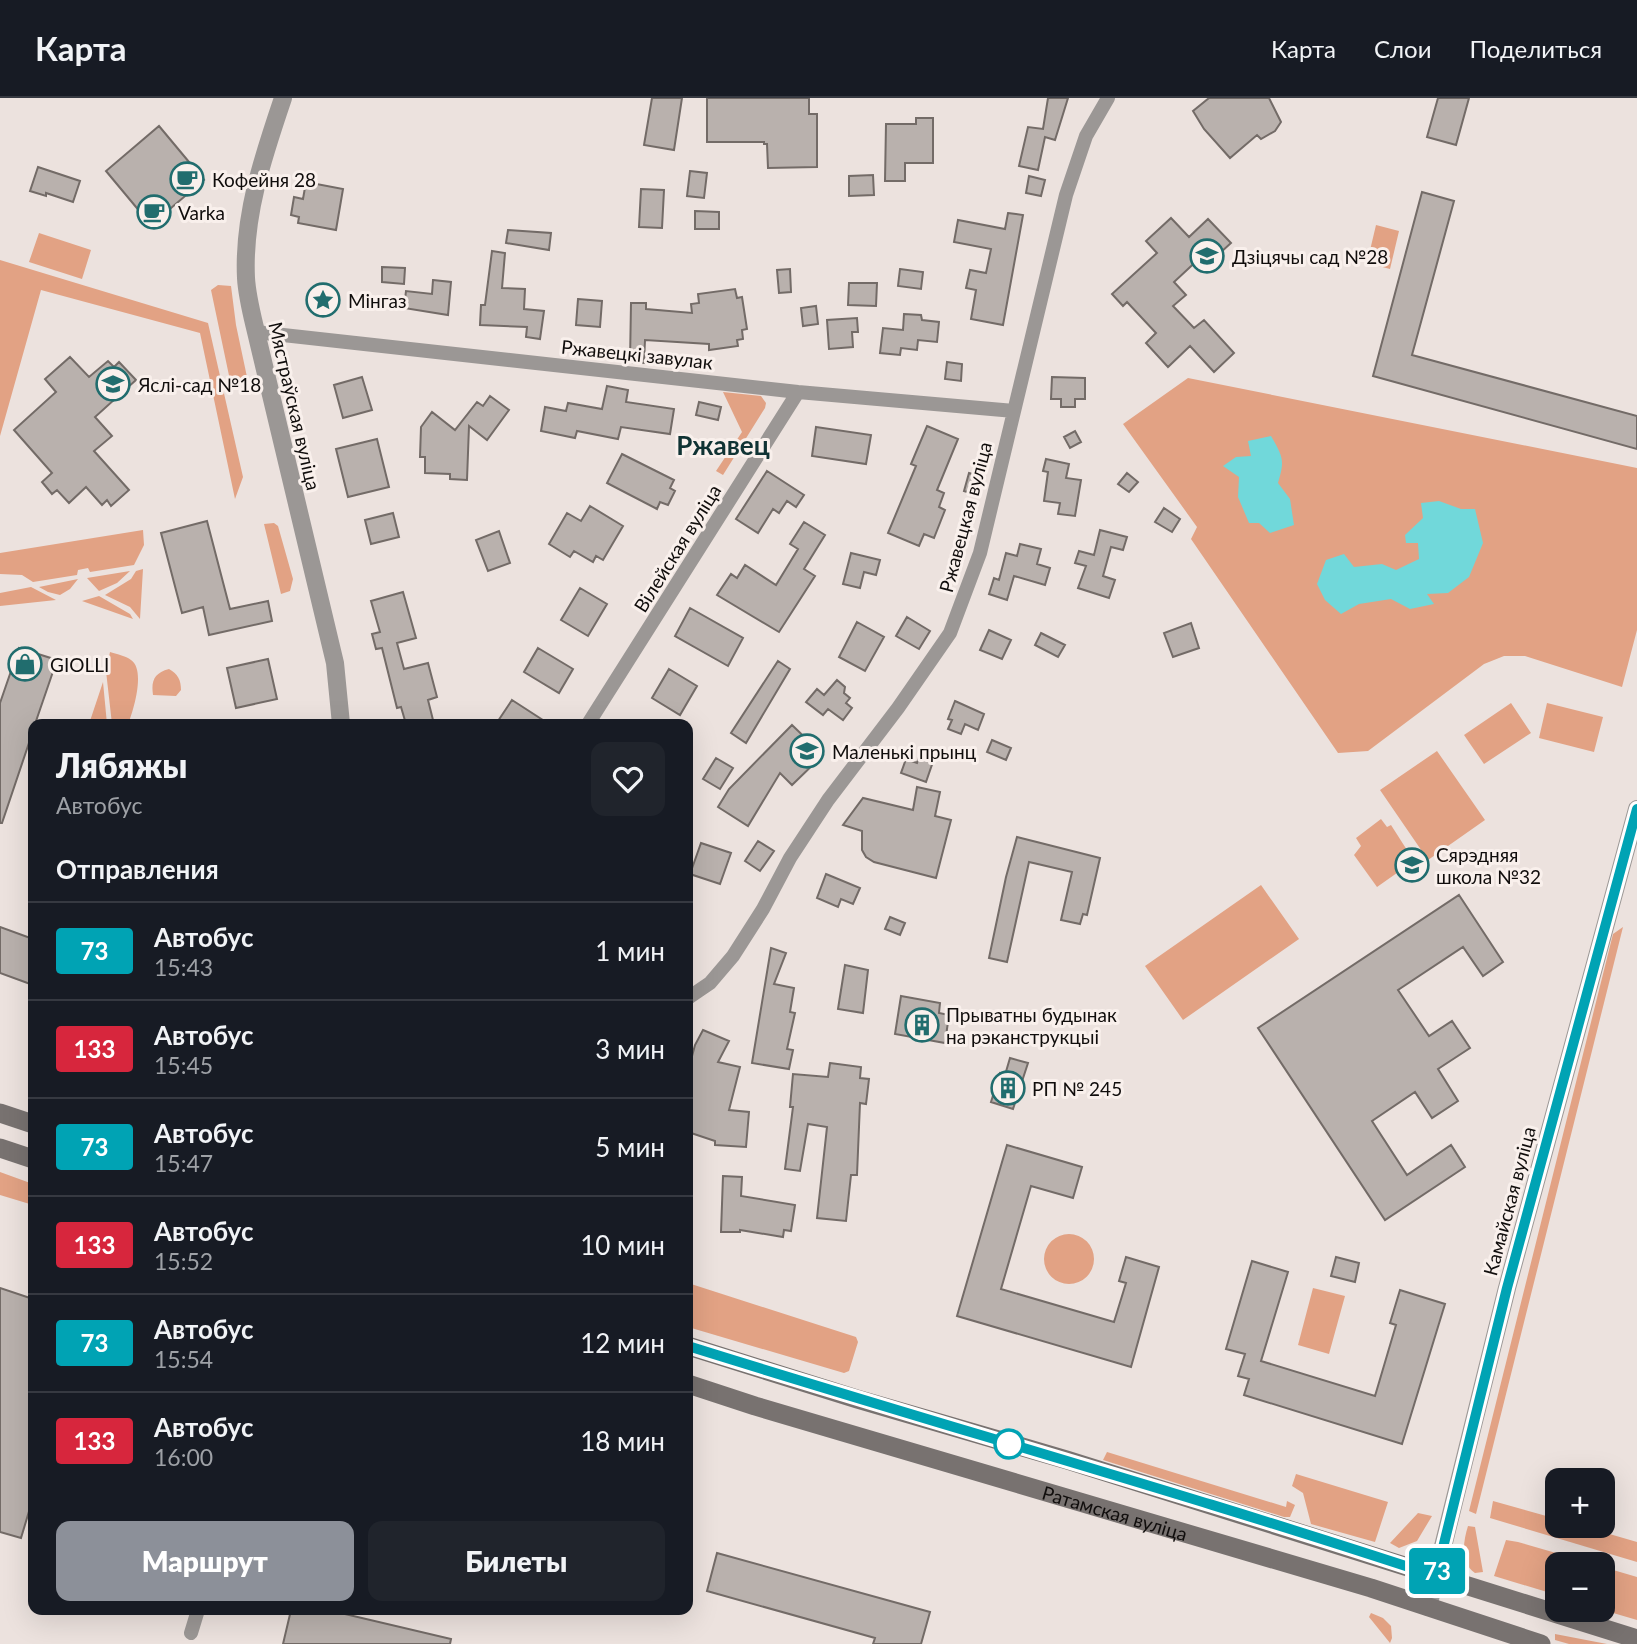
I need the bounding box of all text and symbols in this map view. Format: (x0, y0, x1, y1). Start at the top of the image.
text: Карта (35, 28, 126, 68)
text: Карта (1271, 34, 1336, 63)
text: Слои (1374, 34, 1431, 63)
text: Поделиться (1469, 34, 1602, 63)
cafe icon: Кофейня 28 (168, 160, 206, 198)
place label: Кофейня 28 (212, 168, 316, 191)
cafe icon: Varka (135, 193, 173, 231)
place label: Varka (178, 201, 225, 224)
school or university icon: Дзіцячы сад №28 (1188, 237, 1226, 275)
place label: Дзіцячы сад №28 (1232, 245, 1388, 268)
place icon: Мінгаз (304, 281, 342, 319)
place label: Мінгаз (348, 289, 406, 312)
street label: Мястраўская вуліца (264, 320, 326, 492)
street label: Ржавецкі завулак (560, 335, 714, 373)
school or university icon: Яслі-сад №18 (94, 365, 132, 403)
place label: Яслі-сад №18 (137, 373, 261, 396)
district label: Ржавец (676, 429, 770, 461)
street label: Ржавецкая вуліца (934, 439, 996, 595)
street label: Вілейская вуліца (629, 480, 725, 616)
shop icon: GIOLLI (6, 645, 44, 683)
place label: GIOLLI (50, 653, 109, 676)
school or university icon: Маленькі прынц (788, 732, 826, 770)
place label: Маленькі прынц (832, 740, 977, 763)
button: heart (591, 742, 665, 816)
text: Лябяжы (56, 745, 187, 785)
text: Автобус (56, 791, 142, 819)
place label: Сярэдняя школа №32 (1436, 843, 1541, 888)
school or university icon: Сярэдняя школа №32 (1393, 846, 1431, 884)
text: Отправления (56, 853, 219, 885)
text: Автобус (154, 921, 253, 953)
text: 1 мин (595, 935, 665, 967)
text: 73 (81, 936, 108, 965)
text: 15:43 (154, 953, 213, 981)
place label: Прыватны будынак на рэканструкцыі (946, 1003, 1117, 1048)
building icon: Прыватны будынак на рэканструкцыі (903, 1006, 941, 1044)
text: Автобус (154, 1019, 253, 1051)
text: 3 мин (595, 1033, 665, 1065)
text: 133 (74, 1034, 115, 1063)
text: 15:45 (154, 1051, 213, 1079)
building icon: РП № 245 (989, 1069, 1027, 1107)
place label: РП № 245 (1032, 1077, 1122, 1100)
text: Автобус (154, 1117, 253, 1149)
street label: Камайская вуліца (1478, 1124, 1540, 1278)
text: 5 мин (595, 1131, 665, 1163)
text: 73 (81, 1132, 108, 1161)
text: 15:47 (154, 1149, 213, 1177)
text: Автобус (154, 1215, 253, 1247)
text: 10 мин (580, 1229, 665, 1261)
text: 133 (74, 1230, 115, 1259)
text: 15:52 (154, 1247, 213, 1275)
text: Автобус (154, 1313, 253, 1345)
text: 12 мин (580, 1327, 665, 1359)
text: 73 (81, 1328, 108, 1357)
text: 15:54 (154, 1345, 213, 1373)
text: Автобус (154, 1411, 253, 1443)
text: 18 мин (580, 1425, 665, 1457)
text: 133 (74, 1426, 115, 1455)
unlabelled marker (994, 1429, 1024, 1459)
text: 16:00 (154, 1443, 213, 1471)
map controls (1545, 1468, 1615, 1622)
button: + (1545, 1468, 1615, 1538)
street label: Ратамская вуліца (1040, 1480, 1190, 1545)
button: Маршрут (56, 1521, 354, 1601)
button: Билеты (368, 1521, 665, 1601)
line badge: 73 (1406, 1548, 1468, 1594)
button: − (1545, 1552, 1615, 1622)
text: 73 (1423, 1556, 1451, 1585)

